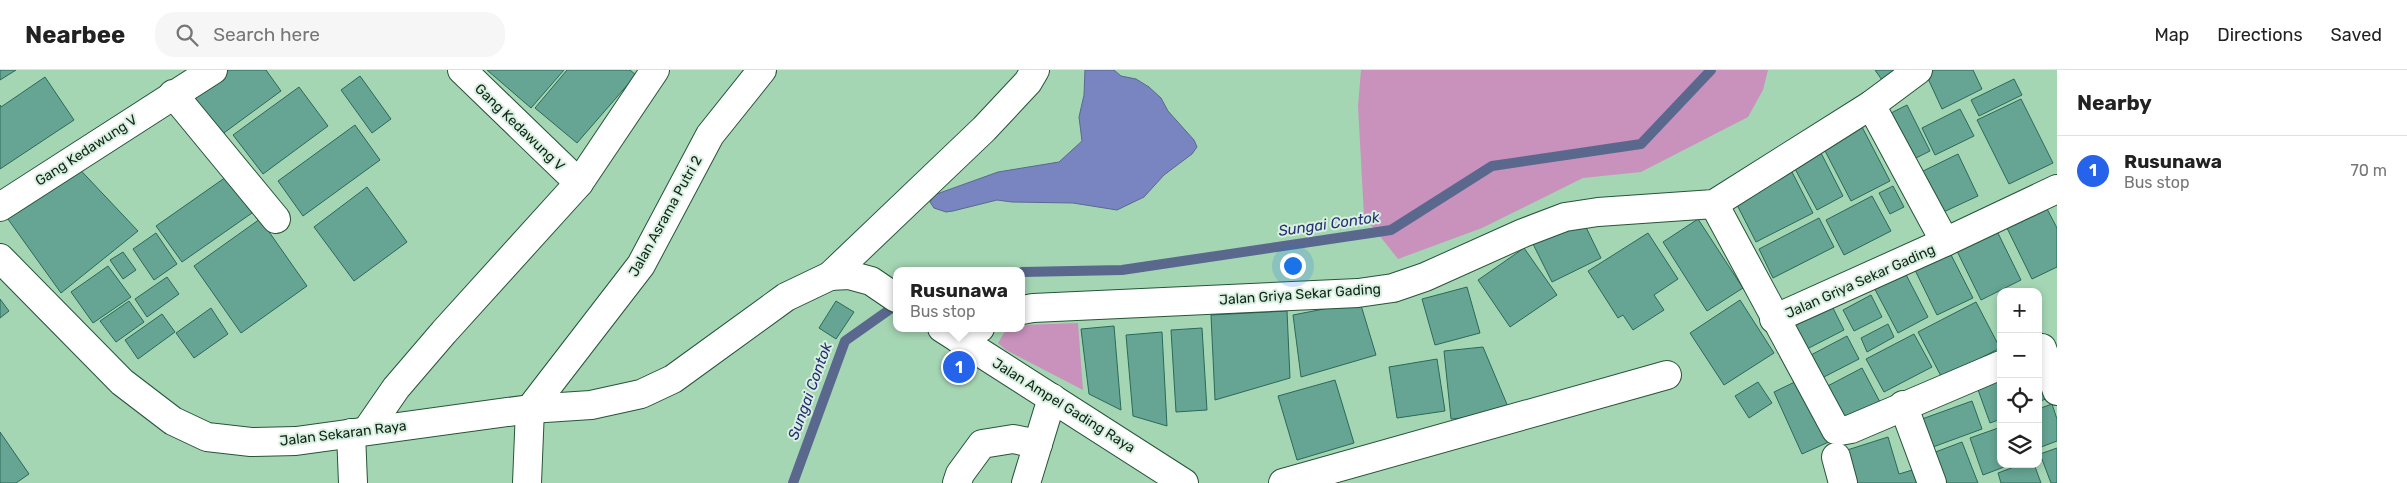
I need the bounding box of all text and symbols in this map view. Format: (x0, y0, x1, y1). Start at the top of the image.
search box (155, 12, 505, 57)
text: Nearbee (25, 21, 125, 49)
icon: search (173, 21, 201, 49)
text: Search here (213, 23, 320, 46)
text: Map (2154, 24, 2189, 46)
text: Directions (2217, 24, 2303, 46)
text: Saved (2331, 24, 2382, 46)
street label: Gang Kedawung V (471, 80, 568, 175)
text: Nearby (2077, 90, 2152, 115)
street label: Gang Kedawung V (32, 111, 140, 190)
text: Rusunawa (2124, 150, 2222, 173)
street label: Jalan Asrama Putri 2 (625, 153, 706, 280)
text: 1 (2089, 161, 2097, 180)
text: 70 m (2350, 161, 2387, 180)
text: Bus stop (2124, 173, 2190, 192)
water label: Sungai Contok (1277, 208, 1381, 240)
street label: Jalan Griya Sekar Gading (1783, 241, 1938, 322)
your location (1280, 253, 1306, 279)
popup (893, 267, 1025, 332)
text: Rusunawa (910, 279, 1008, 302)
street label: Jalan Griya Sekar Gading (1219, 280, 1381, 309)
map controls (1997, 288, 2042, 468)
button: + (1997, 288, 2042, 333)
text: Bus stop (910, 302, 975, 321)
button: − (1997, 333, 2042, 378)
water label: Sungai Contok (784, 340, 836, 442)
pin: 1 (943, 348, 975, 386)
street label: Jalan Ampel Gading Raya (989, 354, 1138, 456)
button: locate (1997, 378, 2042, 423)
street label: Jalan Sekaran Raya (279, 417, 407, 450)
button: layers (1997, 423, 2042, 468)

